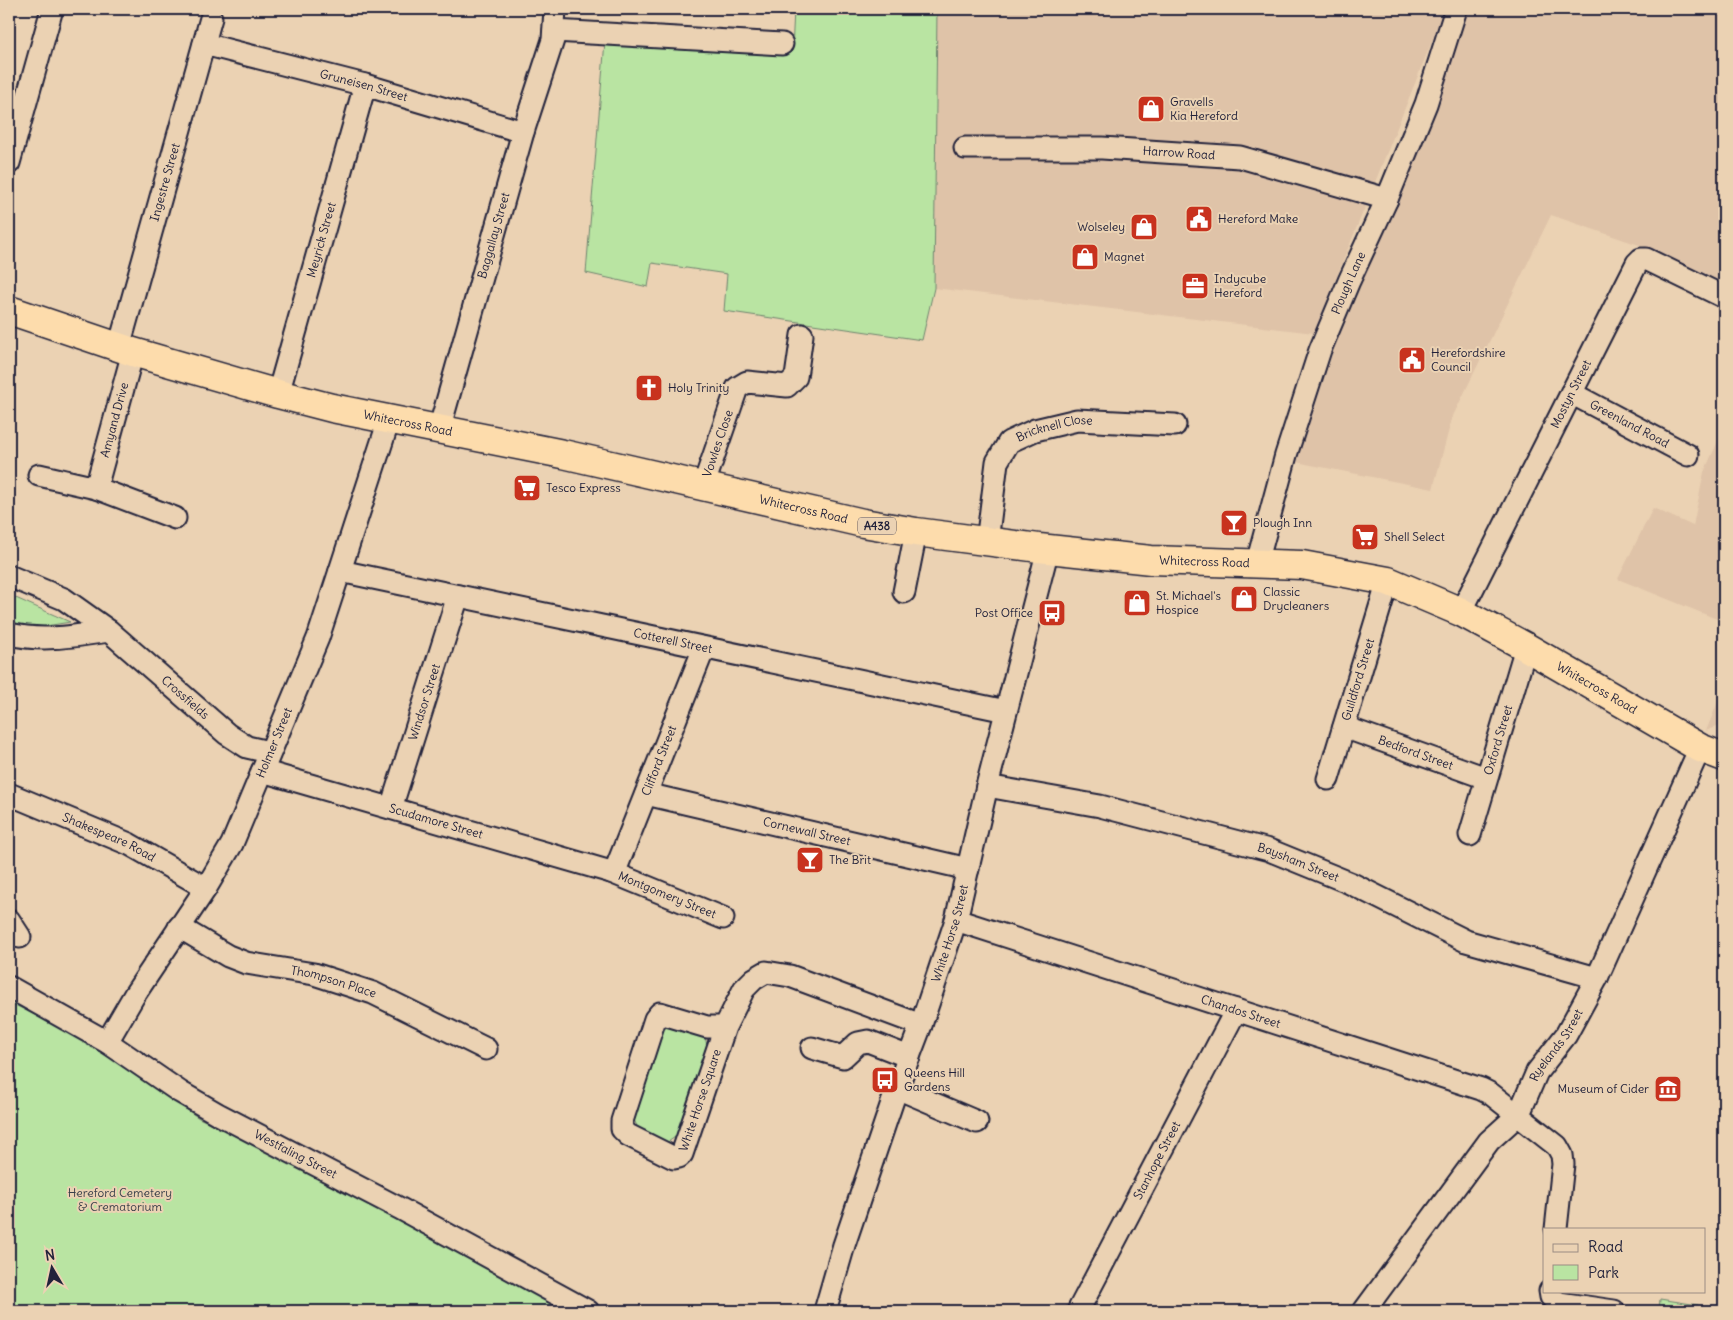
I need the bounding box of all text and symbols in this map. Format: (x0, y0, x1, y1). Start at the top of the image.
street label: Gruneisen Street (318, 66, 410, 104)
shop icon: Gravells Kia Hereford (1136, 94, 1166, 124)
place label: Gravells Kia Hereford (1170, 94, 1238, 123)
street label: Ingestre Street (146, 141, 183, 223)
street label: Harrow Road (1142, 143, 1215, 162)
street label: Baggallay Street (474, 191, 513, 280)
street label: Meyrick Street (303, 200, 339, 279)
public building icon: Hereford Make (1184, 204, 1214, 234)
place label: Hereford Make (1218, 211, 1298, 226)
shop icon: Wolseley (1129, 212, 1159, 242)
place label: Wolseley (1077, 219, 1125, 234)
shop icon: Magnet (1070, 242, 1100, 272)
place label: Magnet (1104, 249, 1145, 264)
street label: Plough Lane (1328, 249, 1369, 316)
office icon: Indycube Hereford (1180, 271, 1210, 301)
place label: Indycube Hereford (1214, 271, 1266, 300)
public building icon: Herefordshire Council (1397, 345, 1427, 375)
place label: Herefordshire Council (1431, 345, 1505, 374)
street label: Mostyn Street (1547, 357, 1594, 431)
church icon: Holy Trinity (634, 373, 664, 403)
place label: Holy Trinity (668, 380, 729, 395)
street label: Amyand Drive (97, 381, 131, 459)
street label: Greenland Road (1587, 396, 1672, 451)
street label: Whitecross Road (362, 406, 454, 439)
street label: Vowles Close (699, 408, 736, 479)
street label: Bricknell Close (1014, 412, 1093, 445)
supermarket icon: Tesco Express (512, 473, 542, 503)
place label: Tesco Express (546, 480, 621, 495)
street label: Whitecross Road (758, 491, 849, 526)
bar icon: Plough Inn (1219, 508, 1249, 538)
place label: Plough Inn (1253, 515, 1312, 530)
road number: A438 (858, 518, 896, 534)
supermarket icon: Shell Select (1350, 522, 1380, 552)
place label: Shell Select (1384, 529, 1445, 544)
street label: Whitecross Road (1159, 552, 1250, 570)
shop icon: Classic Drycleaners (1229, 584, 1259, 614)
place label: Classic Drycleaners (1263, 584, 1329, 613)
shop icon: St. Michael's Hospice (1122, 588, 1152, 618)
place label: St. Michael's Hospice (1156, 588, 1221, 617)
bus stop icon: Post Office (1037, 598, 1067, 628)
place label: Post Office (975, 605, 1033, 620)
street label: Cotterell Street (632, 625, 714, 656)
street label: Guildford Street (1338, 636, 1377, 722)
street label: Whitecross Road (1554, 658, 1640, 717)
street label: Windsor Street (405, 662, 443, 742)
street label: Crossfields (159, 672, 213, 722)
street label: Oxford Street (1480, 703, 1515, 777)
street label: Holmer Street (252, 705, 295, 780)
street label: Clifford Street (638, 723, 679, 798)
street label: Bedford Street (1376, 732, 1455, 773)
street label: Scudamore Street (387, 800, 485, 842)
street label: Shakespeare Road (60, 809, 158, 865)
street label: Cornewall Street (762, 813, 852, 848)
street label: Baysham Street (1256, 839, 1341, 885)
bar icon: The Brit (795, 845, 825, 875)
place label: The Brit (829, 852, 871, 867)
street label: Montgomery Street (616, 868, 718, 921)
street label: White Horse Street (928, 883, 971, 984)
street label: Thompson Place (290, 962, 378, 1001)
street label: Chandos Street (1199, 991, 1282, 1031)
street label: Ryelands Street (1526, 1006, 1586, 1083)
street label: White Horse Square (675, 1047, 724, 1153)
bus stop icon: Queens Hill Gardens (870, 1065, 900, 1095)
place label: Queens Hill Gardens (904, 1065, 965, 1094)
museum icon: Museum of Cider (1653, 1074, 1683, 1104)
place label: Museum of Cider (1558, 1081, 1649, 1096)
street label: Stanhope Street (1130, 1119, 1183, 1202)
street label: Westfaling Street (252, 1126, 340, 1181)
park label: Hereford Cemetery & Crematorium (68, 1185, 172, 1214)
legend (1543, 1228, 1706, 1292)
text: Road (1588, 1237, 1623, 1256)
north arrow (28, 1242, 78, 1292)
text: N (44, 1246, 56, 1265)
text: Park (1588, 1263, 1619, 1282)

